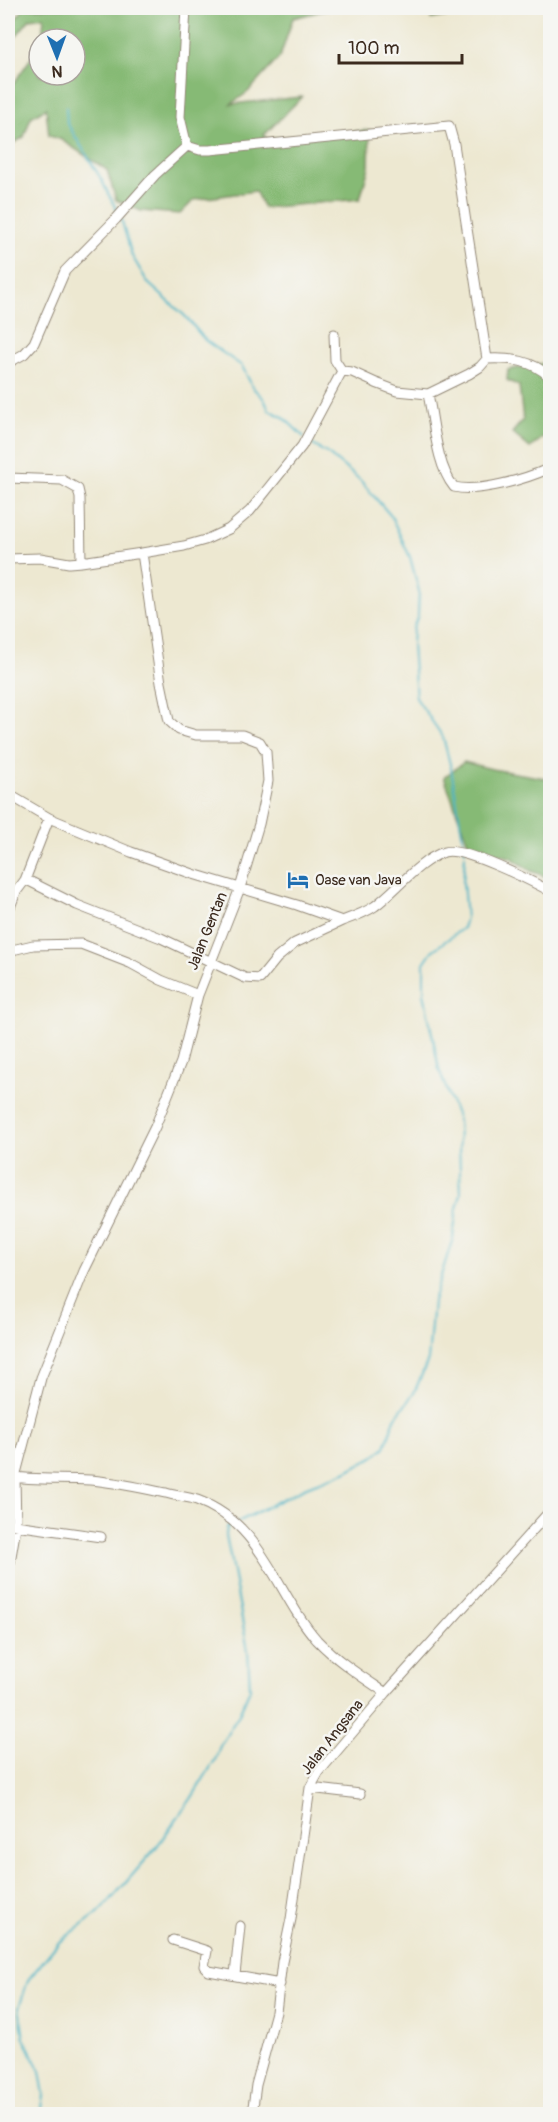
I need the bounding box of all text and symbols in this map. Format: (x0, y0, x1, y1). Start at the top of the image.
north arrow (27, 27, 87, 87)
scale bar (339, 27, 462, 65)
text: 100 m (348, 37, 400, 60)
text: N (51, 61, 63, 81)
hotel icon: Oase van Java (286, 868, 310, 892)
place label: Oase van Java (315, 871, 402, 890)
street label: Jalan Gentan (183, 889, 232, 973)
street label: Jalan Angsana (297, 1696, 368, 1779)

